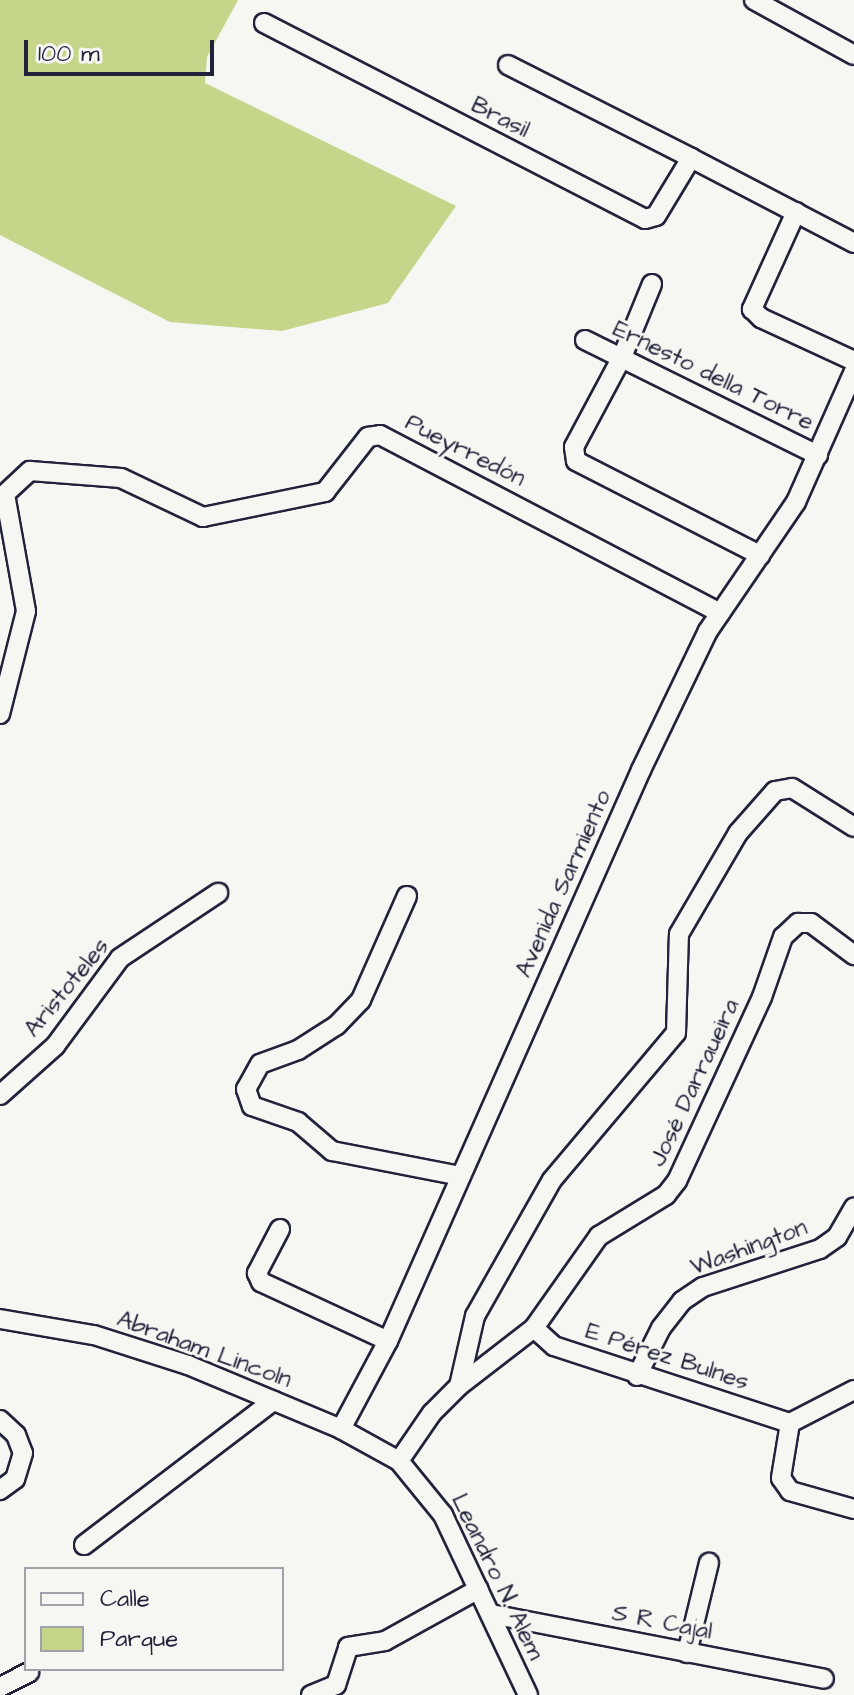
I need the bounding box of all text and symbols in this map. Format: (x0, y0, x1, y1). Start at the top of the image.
scale bar (28, 24, 218, 74)
text: 100 m (38, 37, 100, 71)
street label: Brasil (466, 91, 534, 145)
street label: Ernesto della Torre (608, 315, 818, 437)
street label: Pueyrredón (400, 408, 530, 494)
street label: Avenida Sarmiento (510, 786, 618, 982)
street label: Aristoteles (18, 933, 116, 1043)
street label: José Darraueira (644, 995, 746, 1171)
street label: Washington (687, 1214, 811, 1282)
street label: Abraham Lincoln (113, 1305, 295, 1395)
street label: E Pérez Bulnes (582, 1317, 752, 1397)
street label: Leandro N. Alem (444, 1489, 550, 1665)
legend (24, 1567, 284, 1671)
text: Calle (100, 1582, 150, 1616)
street label: S R Cajal (610, 1599, 714, 1647)
text: Parque (100, 1622, 178, 1656)

